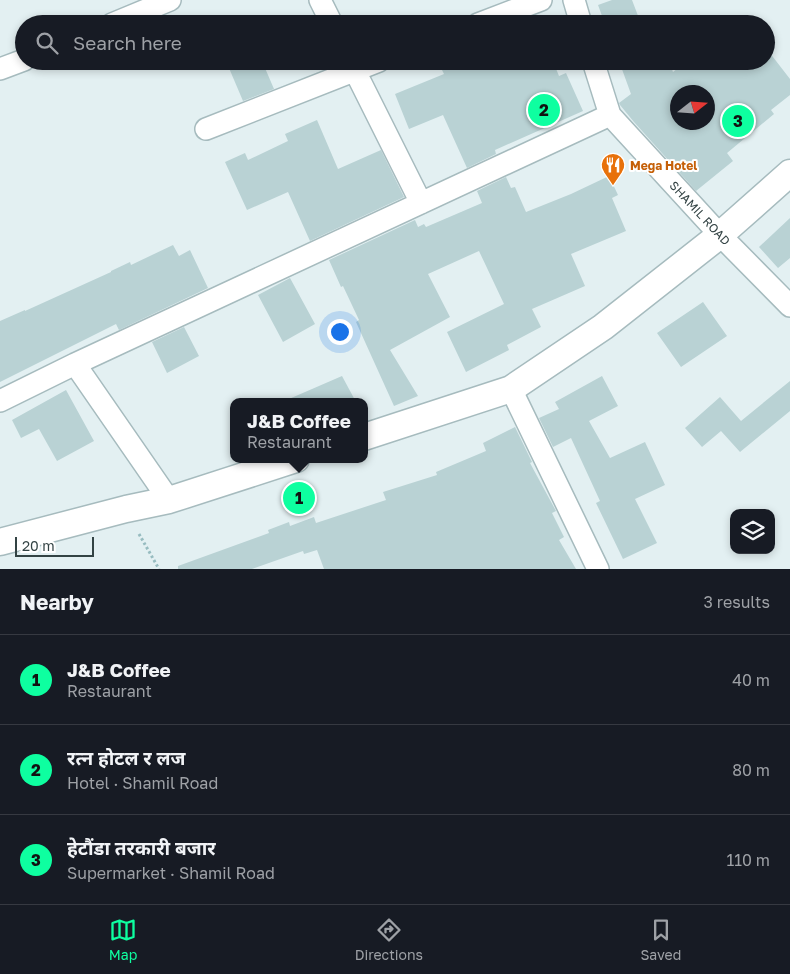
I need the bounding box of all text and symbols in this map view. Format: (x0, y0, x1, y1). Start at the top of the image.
search box (15, 15, 775, 70)
icon: search (33, 29, 61, 57)
text: Search here (73, 31, 182, 54)
north arrow (670, 85, 715, 130)
pin: 2 (528, 91, 560, 129)
pin: 3 (722, 102, 754, 140)
restaurant icon: Mega Hotel (600, 152, 626, 186)
place label: Mega Hotel (630, 158, 697, 173)
street label: SHAMIL ROAD (667, 178, 733, 248)
your location (327, 319, 353, 345)
popup (230, 398, 368, 463)
text: J&B Coffee (247, 409, 351, 432)
text: Restaurant (247, 432, 332, 452)
pin: 1 (283, 479, 315, 517)
map controls (730, 509, 775, 554)
button: layers (730, 509, 775, 554)
scale bar (15, 534, 94, 557)
text: 20 m (22, 537, 55, 554)
text: Nearby (20, 589, 94, 615)
text: 3 results (703, 592, 770, 612)
text: J&B Coffee (67, 658, 171, 681)
text: 1 (32, 670, 40, 690)
text: 40 m (732, 670, 770, 690)
text: Restaurant (67, 681, 152, 701)
text: रत्‍न होटल र लज (67, 746, 185, 769)
text: 2 (31, 760, 41, 780)
text: 80 m (732, 760, 770, 780)
text: Hotel · Shamil Road (67, 773, 218, 793)
text: हेटौंडा तरकारी बजार (67, 836, 216, 859)
text: 3 (31, 850, 41, 870)
text: 110 m (726, 850, 770, 870)
text: Supermarket · Shamil Road (67, 863, 275, 883)
tab: Map (109, 916, 137, 963)
tab: Directions (355, 916, 423, 963)
tab: Saved (640, 916, 681, 963)

